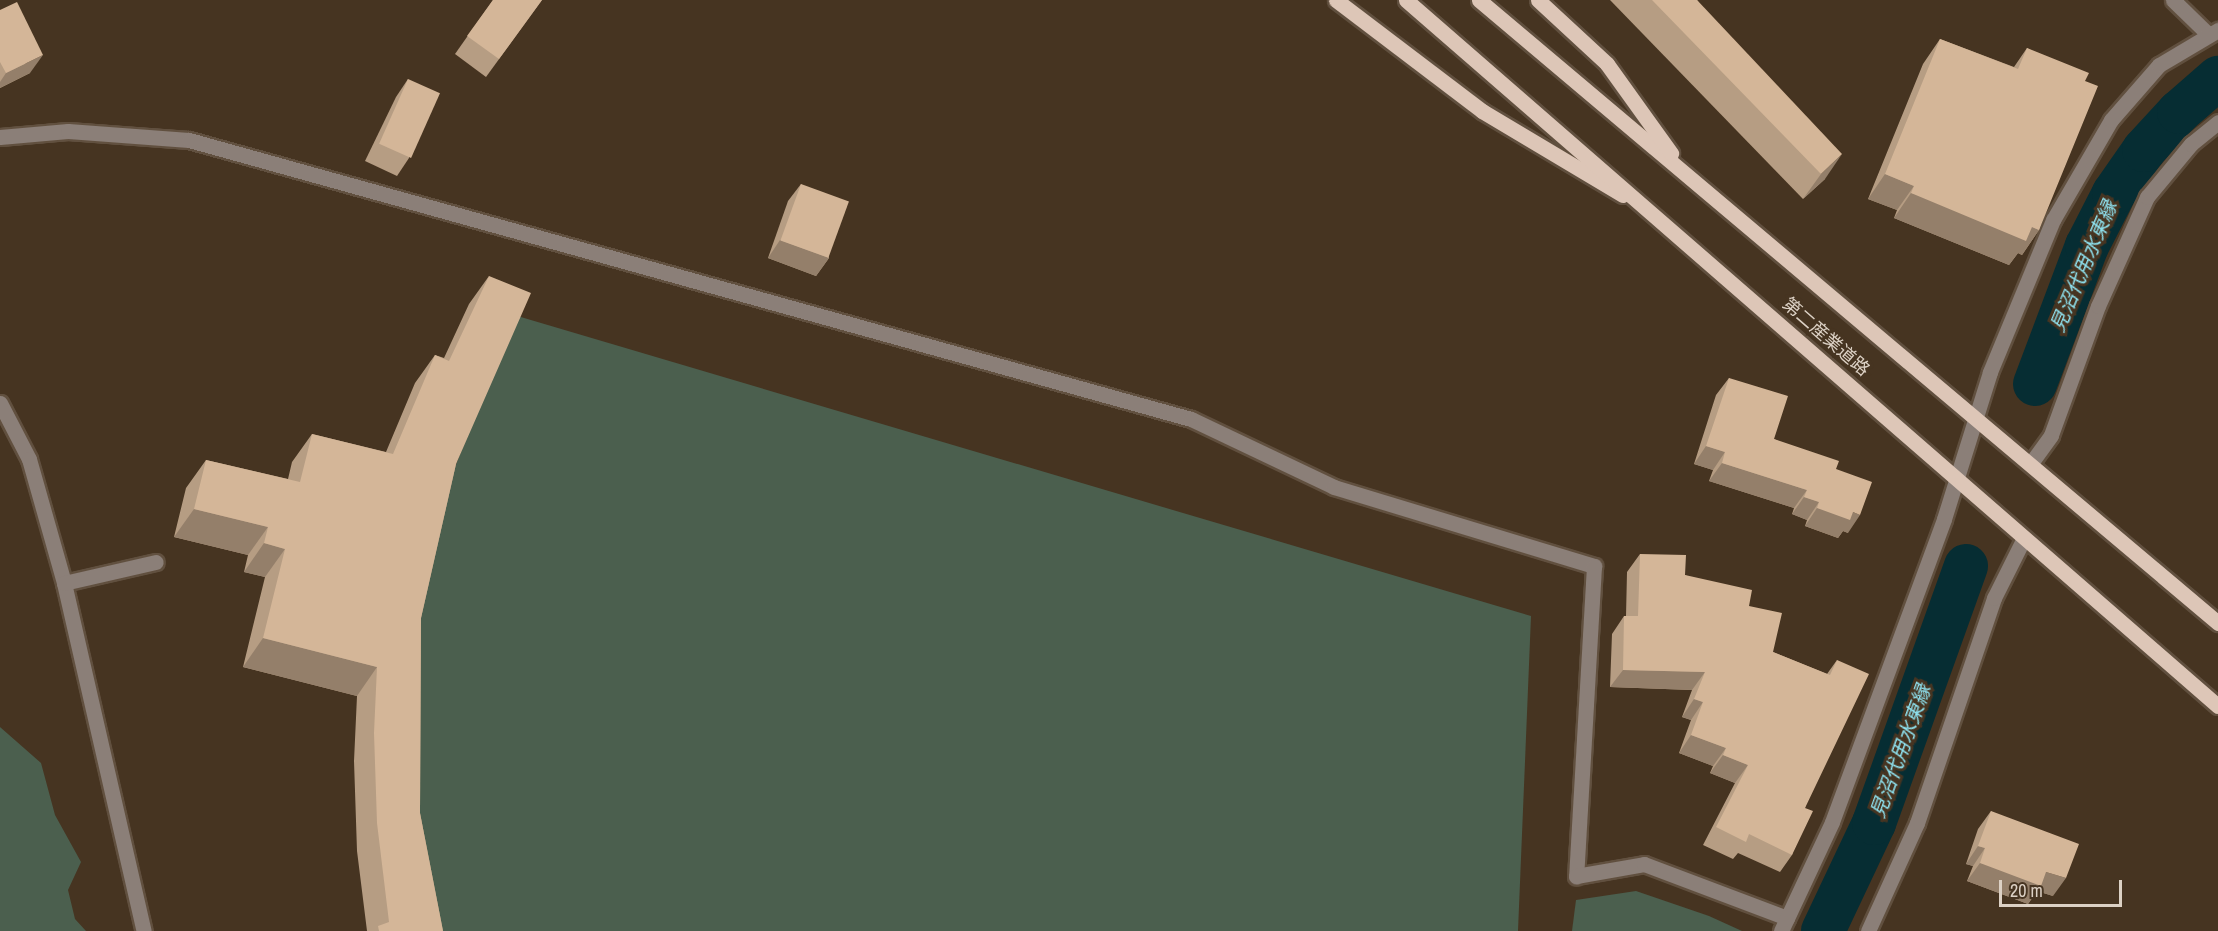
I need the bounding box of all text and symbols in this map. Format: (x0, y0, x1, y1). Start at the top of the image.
water label: 見沼代用水東縁 (2045, 197, 2121, 335)
street label: 第二産業道路 (1778, 293, 1874, 381)
water label: 見沼代用水東縁 (1865, 681, 1935, 821)
scale bar (2002, 868, 2125, 906)
text: 20 m (2010, 878, 2043, 903)

